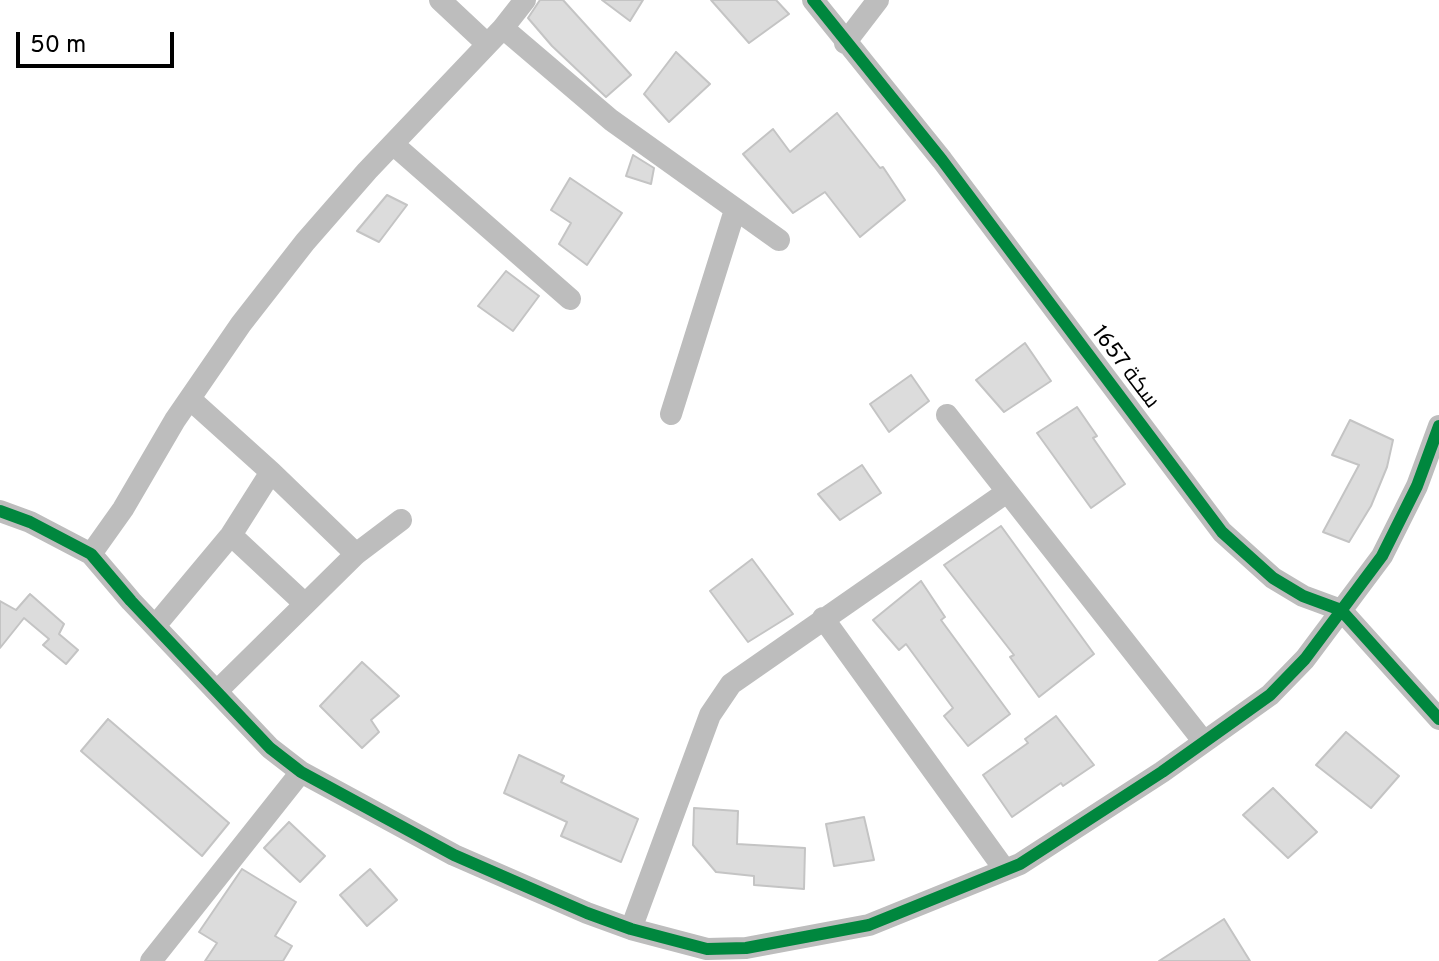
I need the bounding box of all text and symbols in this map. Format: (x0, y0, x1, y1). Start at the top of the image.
scale bar (20, 16, 178, 66)
text: 50 m (30, 31, 86, 61)
street label: سكة 1657 (1084, 321, 1164, 415)

